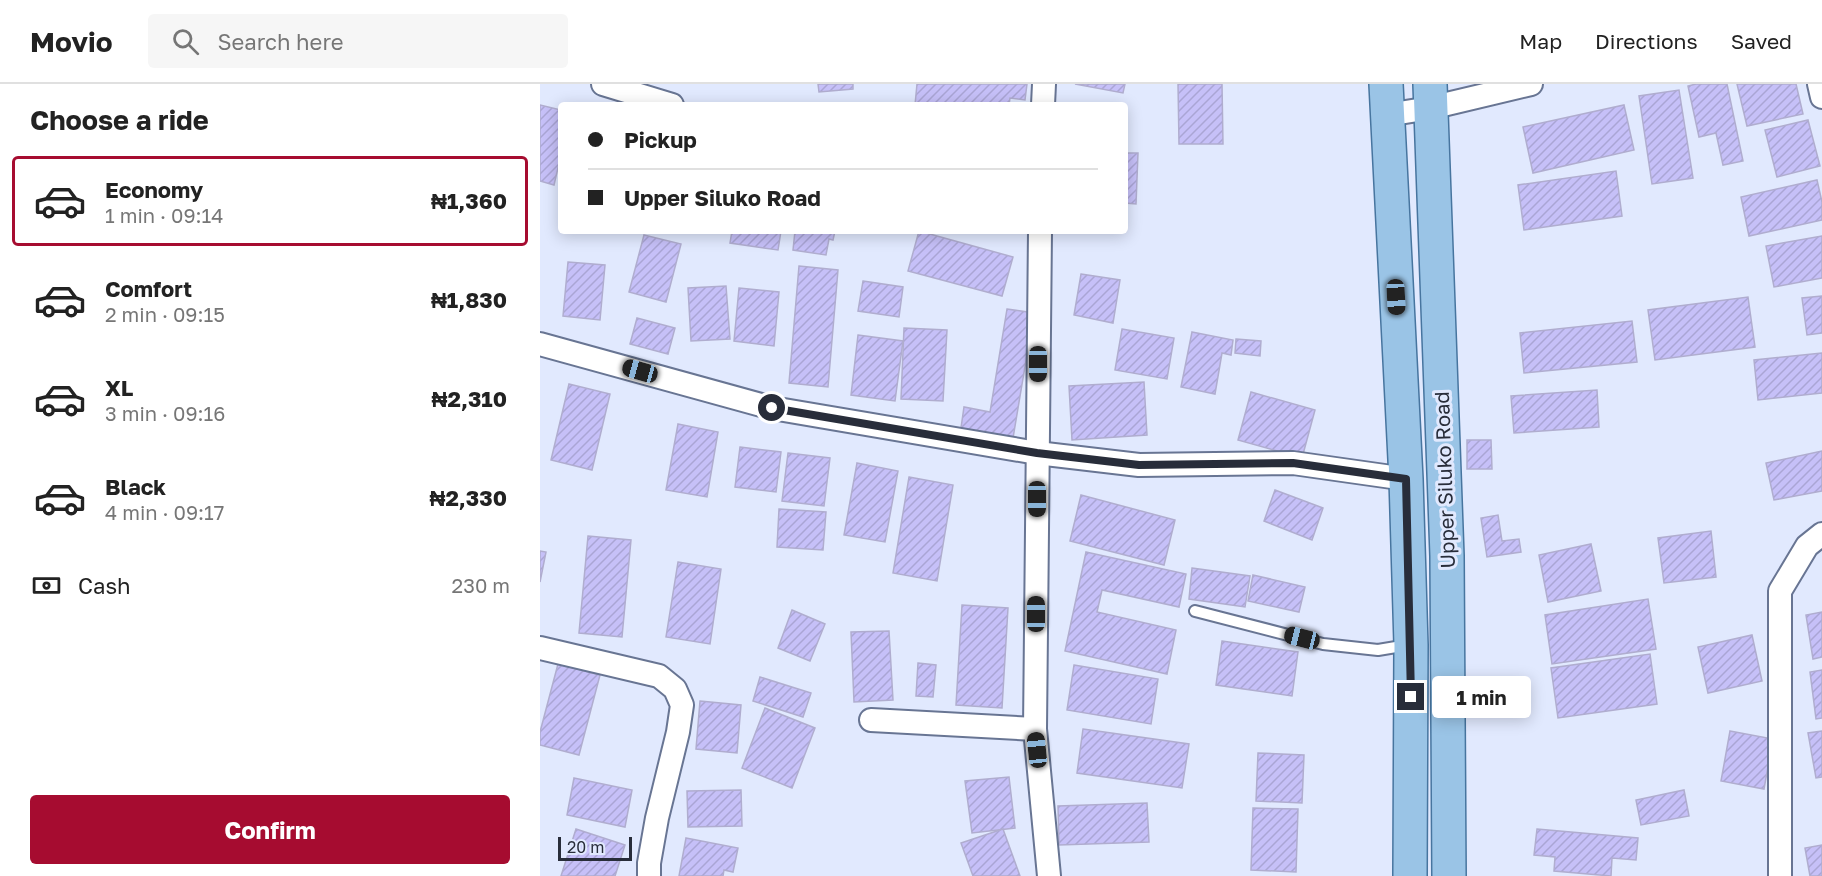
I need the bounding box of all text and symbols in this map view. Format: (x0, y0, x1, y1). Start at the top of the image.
search box (148, 14, 568, 68)
text: Movio (30, 25, 112, 58)
icon: search (169, 25, 202, 58)
text: Search here (217, 28, 344, 55)
text: Map (1519, 28, 1562, 54)
text: Directions (1595, 28, 1698, 54)
text: Saved (1731, 28, 1792, 54)
text: Choose a ride (30, 104, 209, 136)
text: Pickup (624, 126, 697, 153)
icon: car (33, 174, 87, 228)
text: Economy (105, 176, 203, 203)
text: Upper Siluko Road (624, 184, 821, 211)
text: ₦1,360 (431, 187, 507, 214)
text: 1 min · 09:14 (105, 203, 223, 227)
icon: car (33, 273, 87, 327)
text: Comfort (105, 275, 192, 302)
car (1386, 279, 1406, 315)
text: ₦1,830 (431, 286, 507, 313)
text: 2 min · 09:15 (105, 302, 225, 326)
car (1029, 346, 1047, 382)
car (620, 357, 660, 385)
icon: car (33, 372, 87, 426)
text: XL (105, 374, 133, 401)
text: ₦2,310 (432, 385, 507, 412)
street label: Upper Siluko Road (1429, 391, 1459, 569)
route start (758, 394, 785, 421)
text: 3 min · 09:16 (105, 401, 225, 425)
icon: car (33, 471, 87, 525)
text: Black (105, 473, 166, 500)
car (1028, 481, 1046, 517)
text: ₦2,330 (430, 484, 507, 511)
text: 4 min · 09:17 (105, 500, 224, 524)
icon: cash (30, 569, 63, 602)
text: Cash (78, 572, 131, 599)
text: 230 m (452, 573, 510, 597)
car (1027, 596, 1045, 632)
car (1282, 625, 1322, 651)
callout: 1 min (1432, 676, 1531, 718)
route end (1397, 683, 1424, 710)
text: 1 min (1456, 685, 1507, 709)
car (1026, 731, 1048, 769)
button: Confirm (30, 795, 510, 864)
scale bar (558, 834, 632, 862)
text: 20 m (567, 837, 604, 857)

